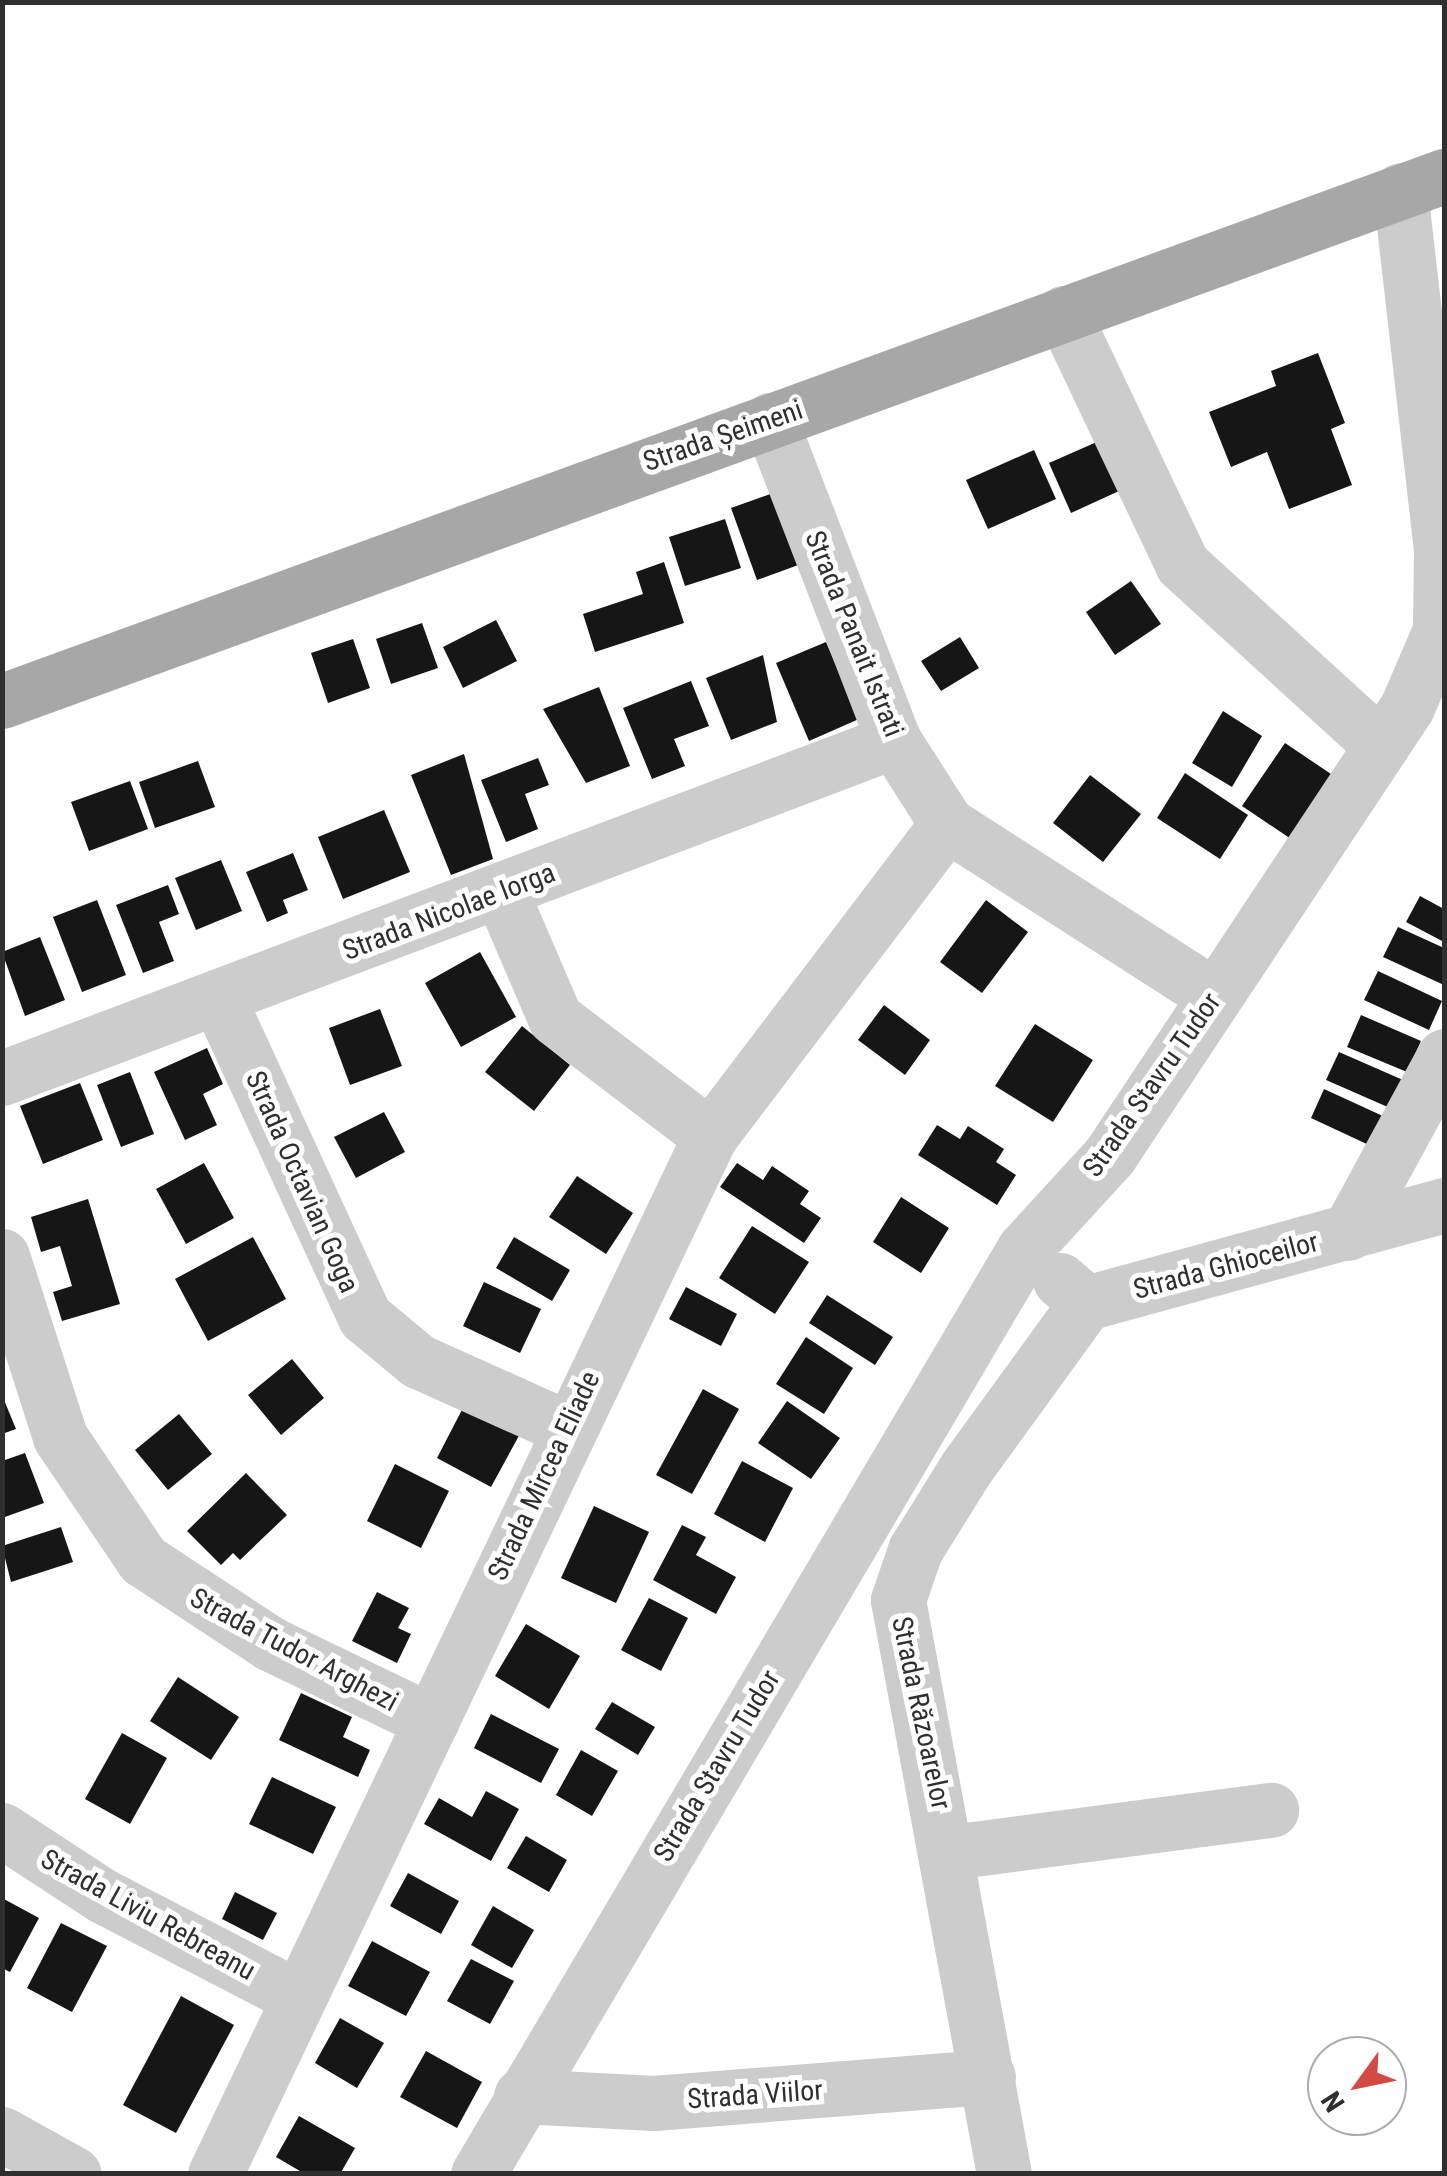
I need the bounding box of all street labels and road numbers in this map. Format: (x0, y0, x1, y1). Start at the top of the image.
street label: Strada Șeimeni (639, 393, 807, 479)
street label: Strada Panait Istrati (797, 526, 911, 742)
street label: Strada Nicolae Iorga (338, 856, 560, 968)
street label: Strada Stavru Tudor (1076, 986, 1228, 1184)
street label: Strada Octavian Goga (238, 1066, 366, 1298)
street label: Strada Ghioceilor (1130, 1225, 1322, 1307)
street label: Strada Mircea Eliade (481, 1366, 607, 1586)
street label: Strada Tudor Arghezi (184, 1581, 404, 1719)
street label: Strada Răzoarelor (884, 1614, 958, 1812)
street label: Strada Stavru Tudor (647, 1664, 787, 1868)
street label: Strada Liviu Rebreanu (35, 1842, 261, 1988)
street label: Strada Viilor (686, 2074, 824, 2116)

